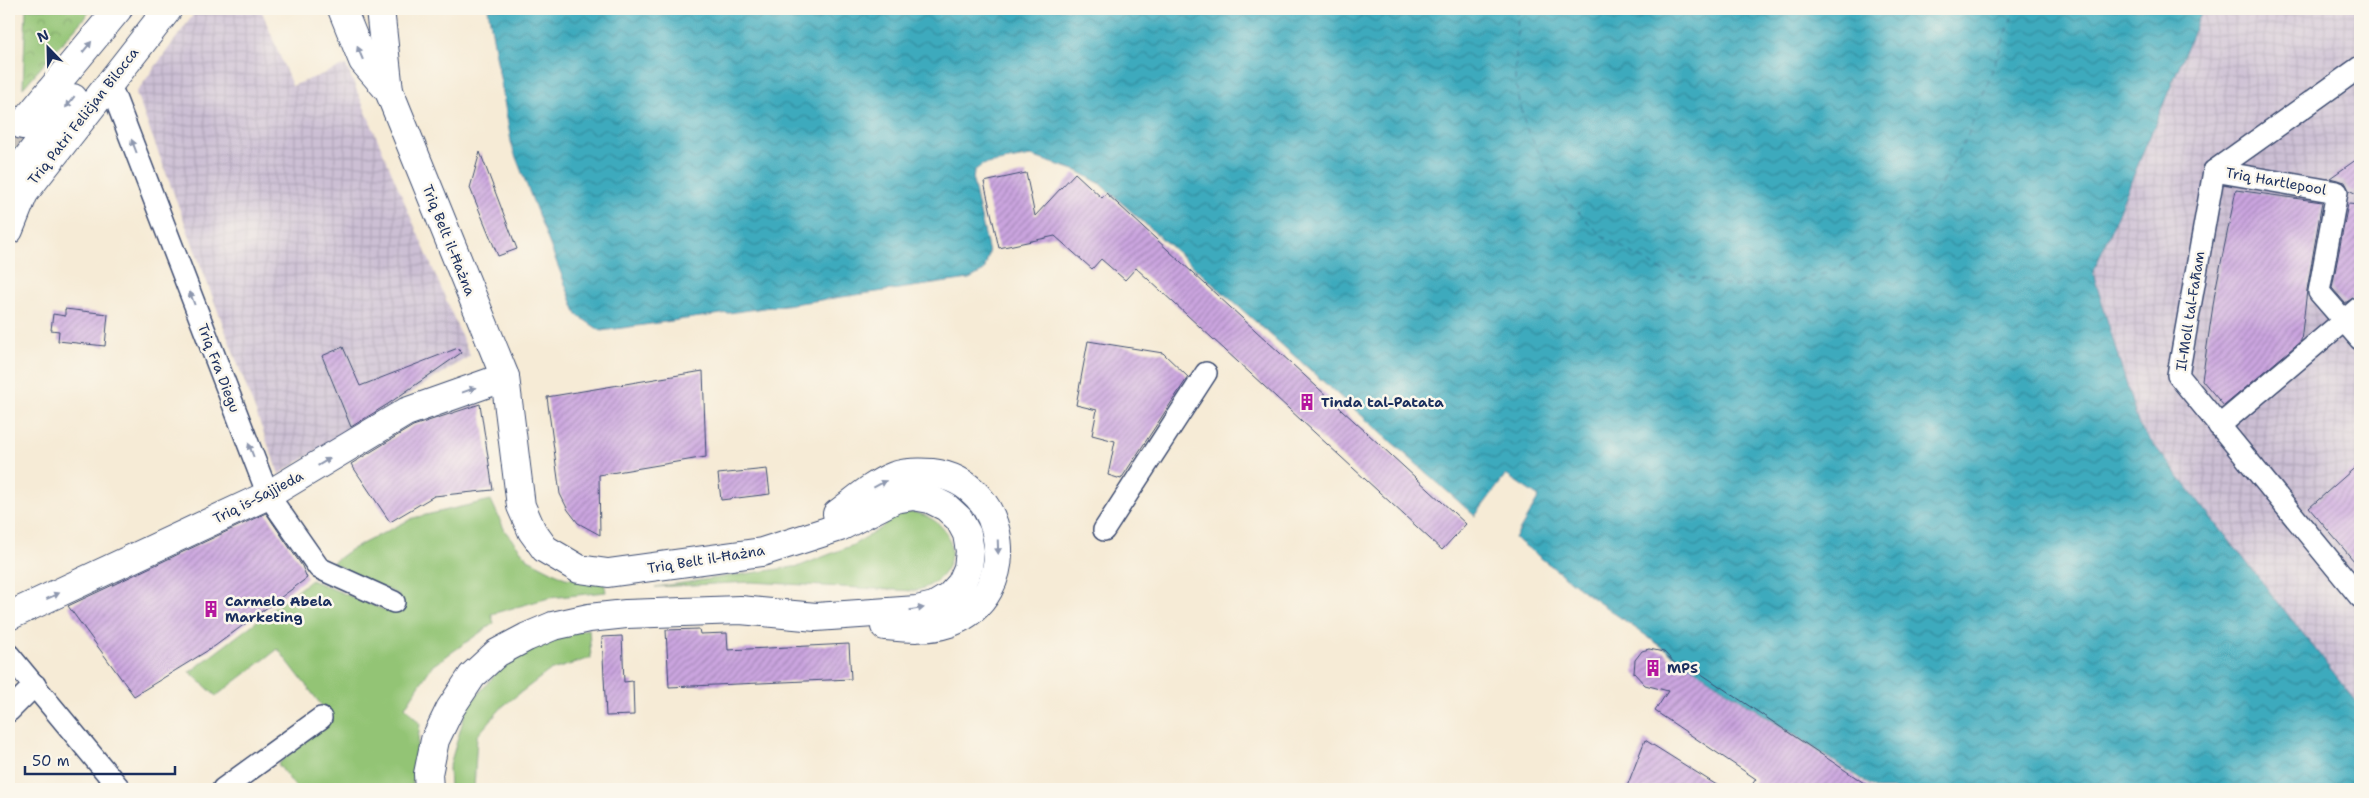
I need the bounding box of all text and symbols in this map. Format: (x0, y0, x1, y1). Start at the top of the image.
north arrow (22, 22, 72, 72)
text: N (34, 26, 52, 46)
one-way arrow (81, 41, 92, 54)
street label: Triq Patri Feliċjan Bilocca (24, 44, 142, 188)
one-way arrow (355, 46, 363, 60)
one-way arrow (65, 95, 75, 109)
one-way arrow (130, 139, 137, 154)
street label: Triq Hartlepool (2224, 163, 2329, 199)
street label: Triq Belt il-Ħażna (418, 182, 480, 299)
street label: Il-Moll tal-Faħam (2172, 250, 2208, 372)
one-way arrow (188, 291, 196, 305)
street label: Triq Fra Diegu (194, 321, 244, 415)
one-way arrow (461, 386, 476, 393)
building icon: Tinda tal-Patata (1297, 392, 1317, 412)
place label: Tinda tal-Patata (1321, 393, 1444, 411)
one-way arrow (246, 443, 254, 457)
one-way arrow (317, 457, 330, 466)
street label: Triq is-Sajjieda (210, 466, 306, 527)
one-way arrow (873, 480, 887, 488)
one-way arrow (994, 539, 1002, 555)
street label: Triq Belt il-Ħażna (646, 541, 766, 577)
one-way arrow (46, 591, 60, 599)
place label: Carmelo Abela Marketing (225, 592, 333, 626)
building icon: Carmelo Abela Marketing (201, 599, 221, 619)
one-way arrow (910, 605, 926, 613)
building icon: MPS (1643, 658, 1663, 678)
place label: MPS (1667, 659, 1698, 677)
scale bar (25, 743, 175, 775)
text: 50 m (32, 751, 70, 771)

